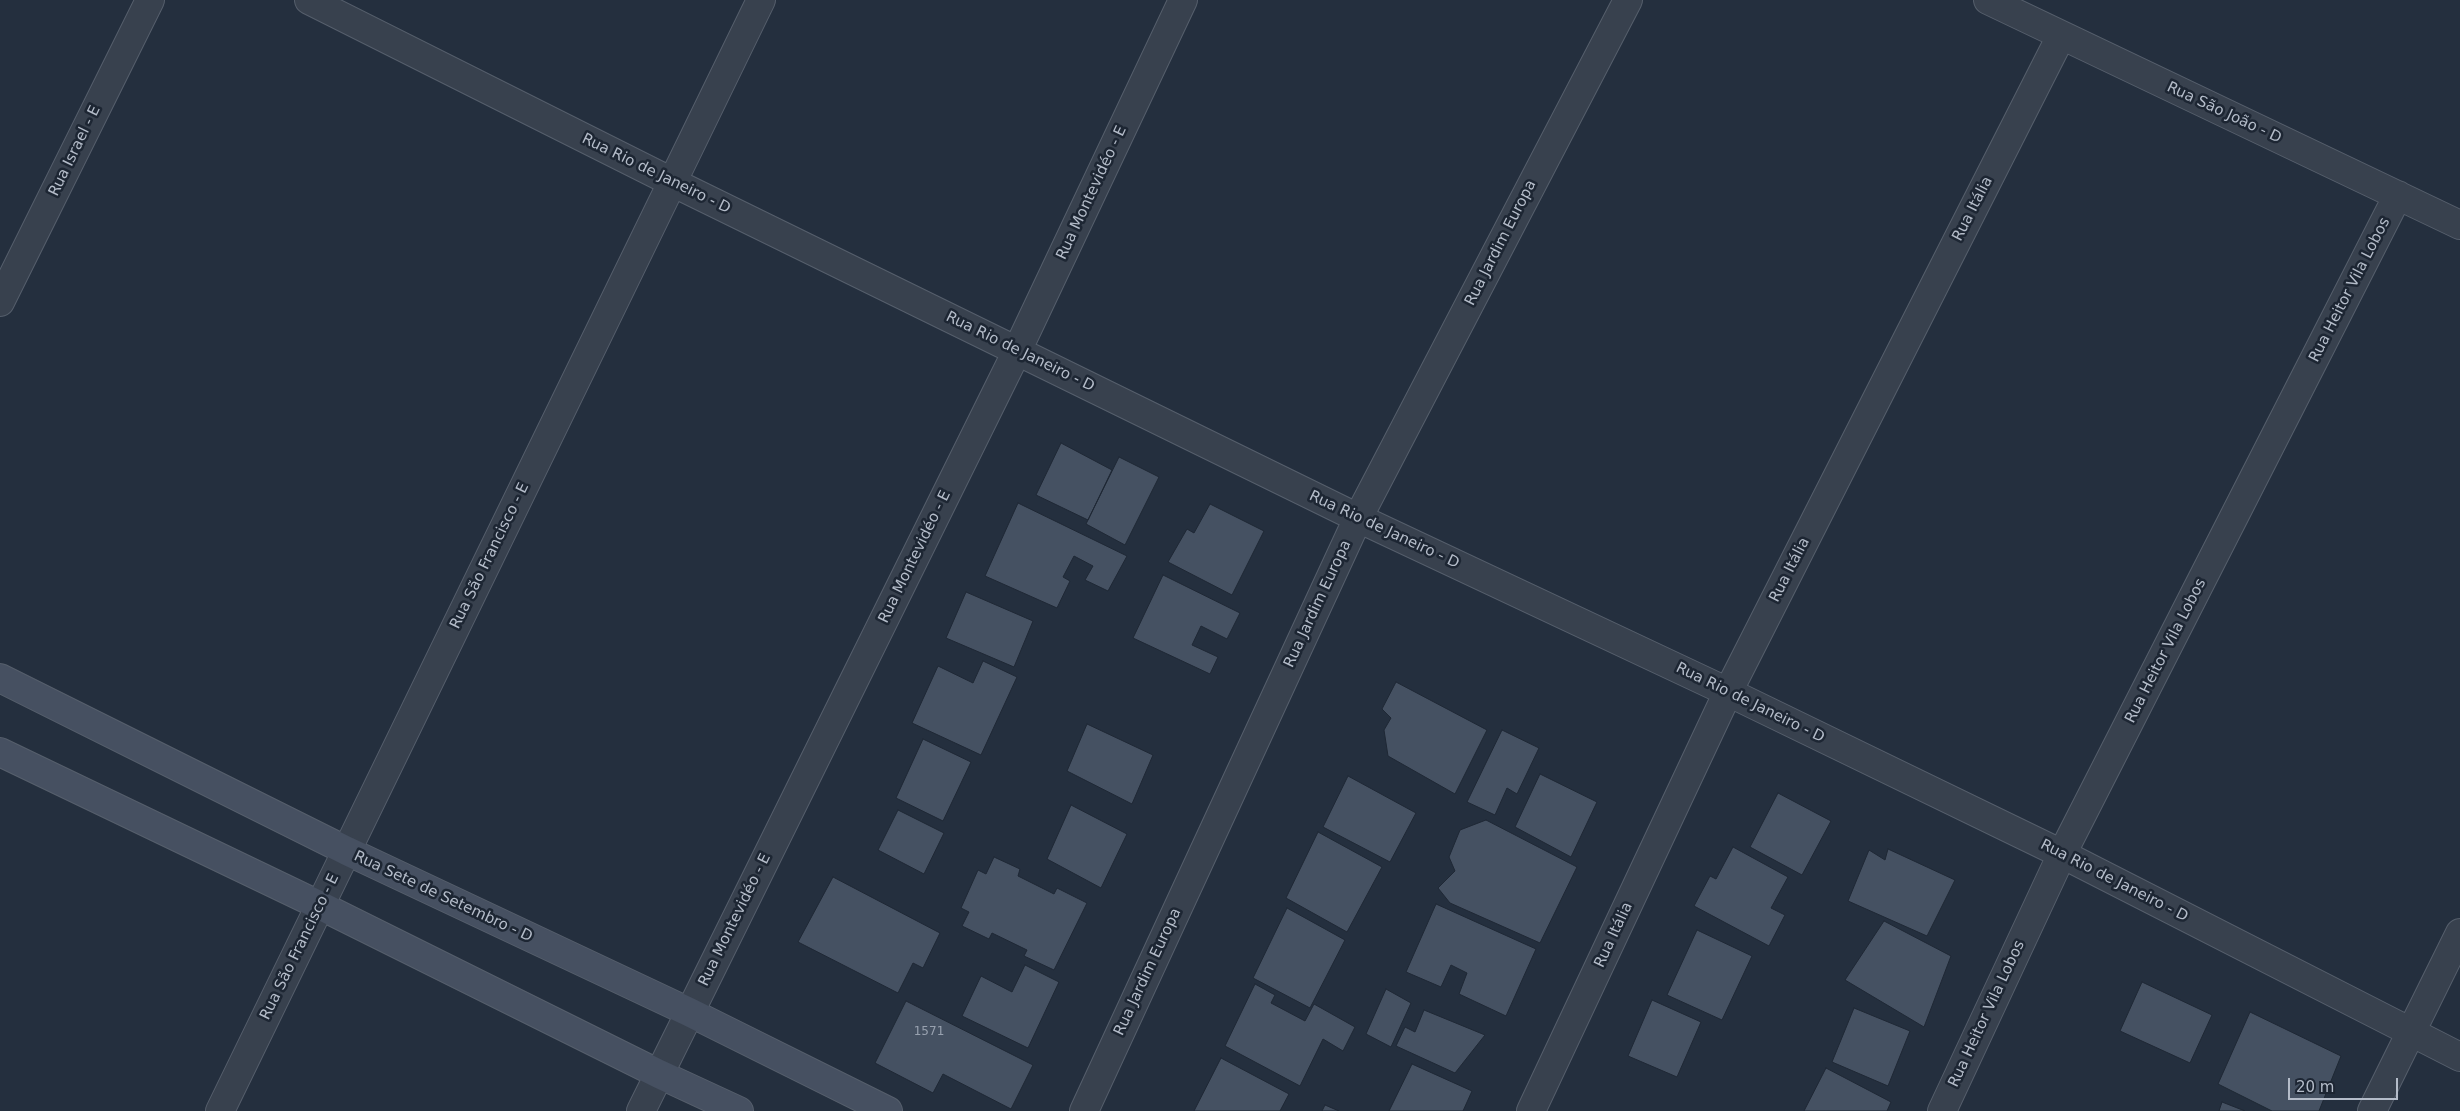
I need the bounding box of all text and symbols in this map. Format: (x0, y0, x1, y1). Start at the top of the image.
street label: Rua São João - D (2164, 79, 2284, 147)
street label: Rua Israel - E (45, 103, 105, 199)
street label: Rua Montevidéo - E (1053, 123, 1131, 263)
street label: Rua Rio de Janeiro - D (579, 130, 733, 218)
street label: Rua Itália (1949, 174, 1997, 244)
street label: Rua Jardim Europa (1462, 177, 1540, 309)
street label: Rua Heitor Vila Lobos (2306, 215, 2394, 365)
street label: Rua Rio de Janeiro - D (943, 308, 1097, 396)
street label: Rua São Francisco - E (447, 480, 533, 632)
street label: Rua Rio de Janeiro - D (1306, 487, 1462, 573)
street label: Rua Montevidéo - E (875, 488, 955, 626)
street label: Rua Itália (1766, 535, 1814, 605)
street label: Rua Jardim Europa (1281, 537, 1355, 671)
street label: Rua Heitor Vila Lobos (2122, 576, 2210, 726)
street label: Rua Rio de Janeiro - D (1673, 659, 1827, 747)
street label: Rua Rio de Janeiro - D (2037, 836, 2191, 926)
street label: Rua Sete de Setembro - D (351, 848, 535, 946)
street label: Rua Montevidéo - E (695, 851, 775, 989)
street label: Rua São Francisco - E (257, 871, 343, 1023)
street label: Rua Itália (1591, 899, 1637, 971)
street label: Rua Jardim Europa (1111, 905, 1185, 1039)
street label: Rua Heitor Vila Lobos (1945, 938, 2029, 1090)
house number: 1571 (914, 1025, 944, 1039)
scale bar (2290, 1068, 2400, 1100)
text: 20 m (2296, 1078, 2334, 1096)

